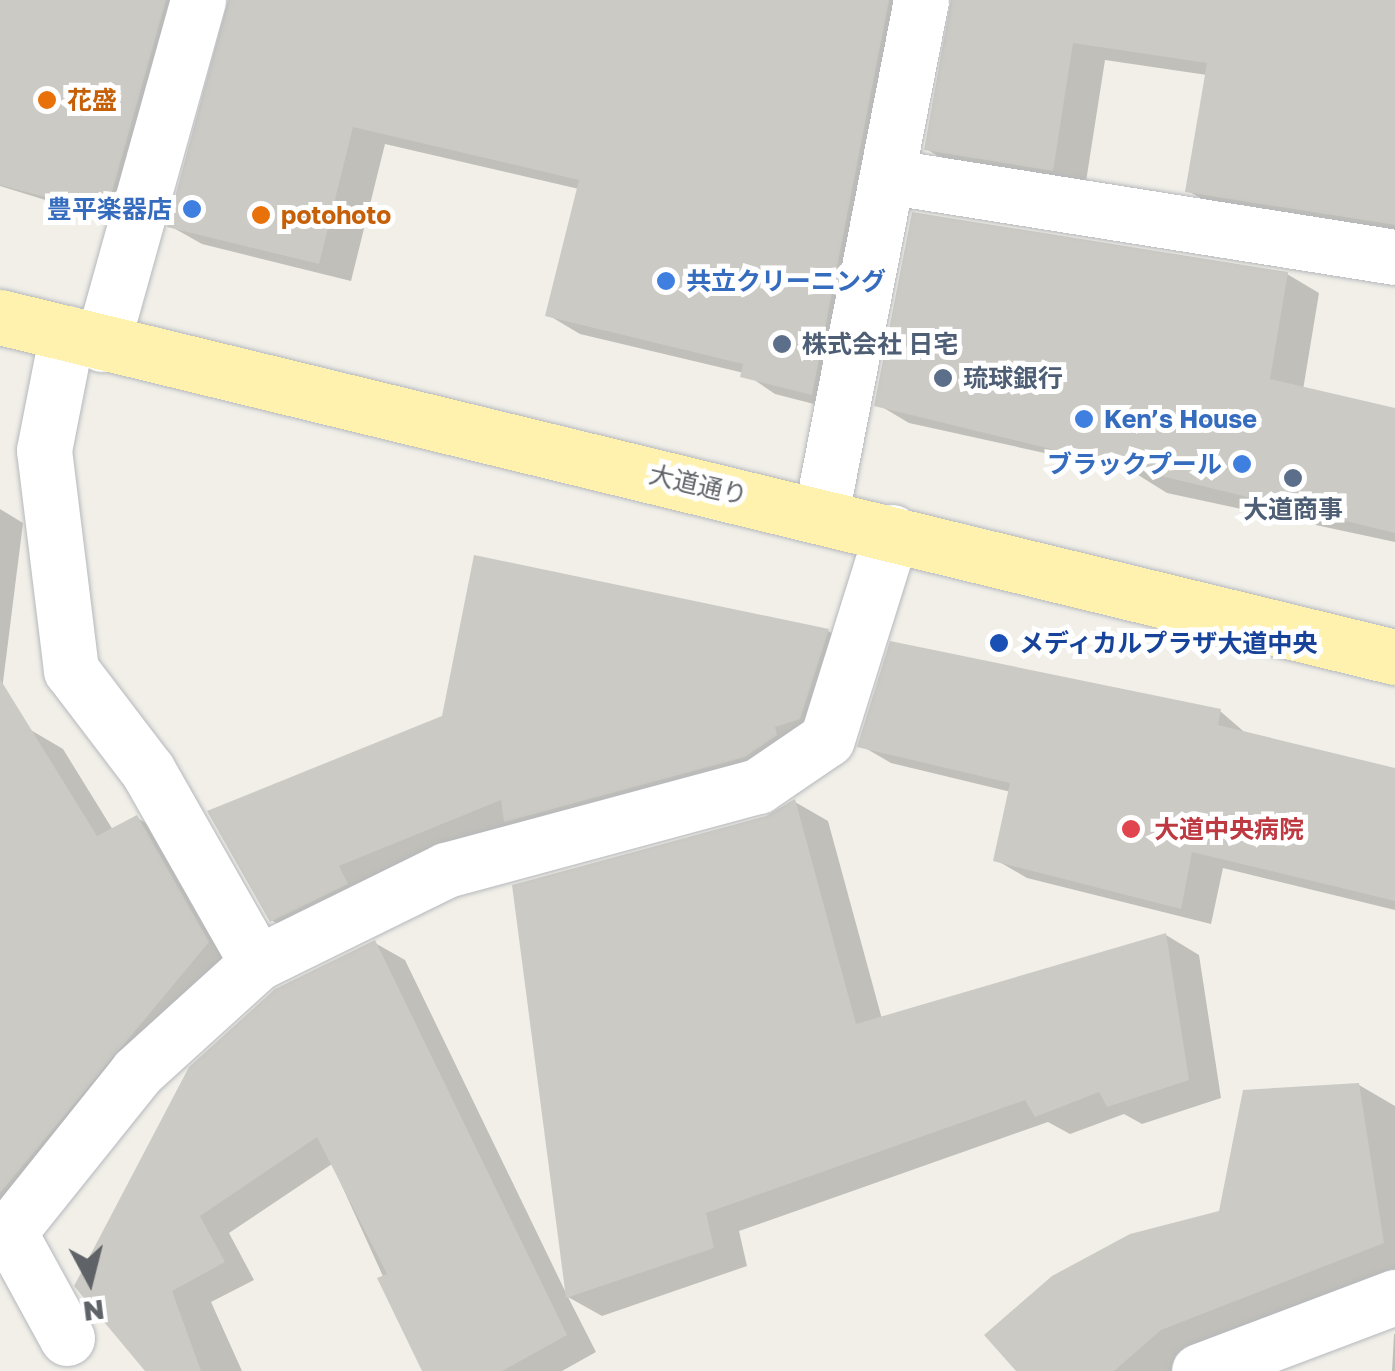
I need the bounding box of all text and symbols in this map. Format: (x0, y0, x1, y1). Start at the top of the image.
place label: 花盛 (67, 85, 117, 115)
marker: 花盛 (36, 89, 58, 111)
place label: 豊平楽器店 (47, 194, 172, 224)
marker: 豊平楽器店 (181, 198, 203, 220)
place label: potohoto (281, 200, 391, 230)
marker: potohoto (250, 204, 272, 226)
place label: 共立クリーニング (686, 266, 886, 296)
marker: 共立クリーニング (655, 270, 677, 292)
place label: 株式会社 日宅 (802, 329, 958, 359)
marker: 株式会社 日宅 (771, 333, 793, 355)
place label: 琉球銀行 (963, 363, 1063, 393)
marker: 琉球銀行 (932, 367, 954, 389)
place label: Ken’s House (1104, 404, 1257, 434)
marker: Ken’s House (1073, 408, 1095, 430)
place label: ブラックプール (1047, 449, 1222, 479)
marker: ブラックプール (1231, 453, 1253, 475)
street label: 大道通り (646, 459, 750, 511)
marker: 大道商事 (1282, 467, 1304, 489)
place label: 大道商事 (1243, 494, 1343, 524)
place label: メディカルプラザ大道中央 (1019, 628, 1319, 658)
marker: メディカルプラザ大道中央 (988, 632, 1010, 654)
place label: 大道中央病院 (1154, 814, 1304, 844)
marker: 大道中央病院 (1118, 816, 1144, 842)
north arrow (40, 1231, 140, 1331)
text: N (81, 1294, 106, 1329)

